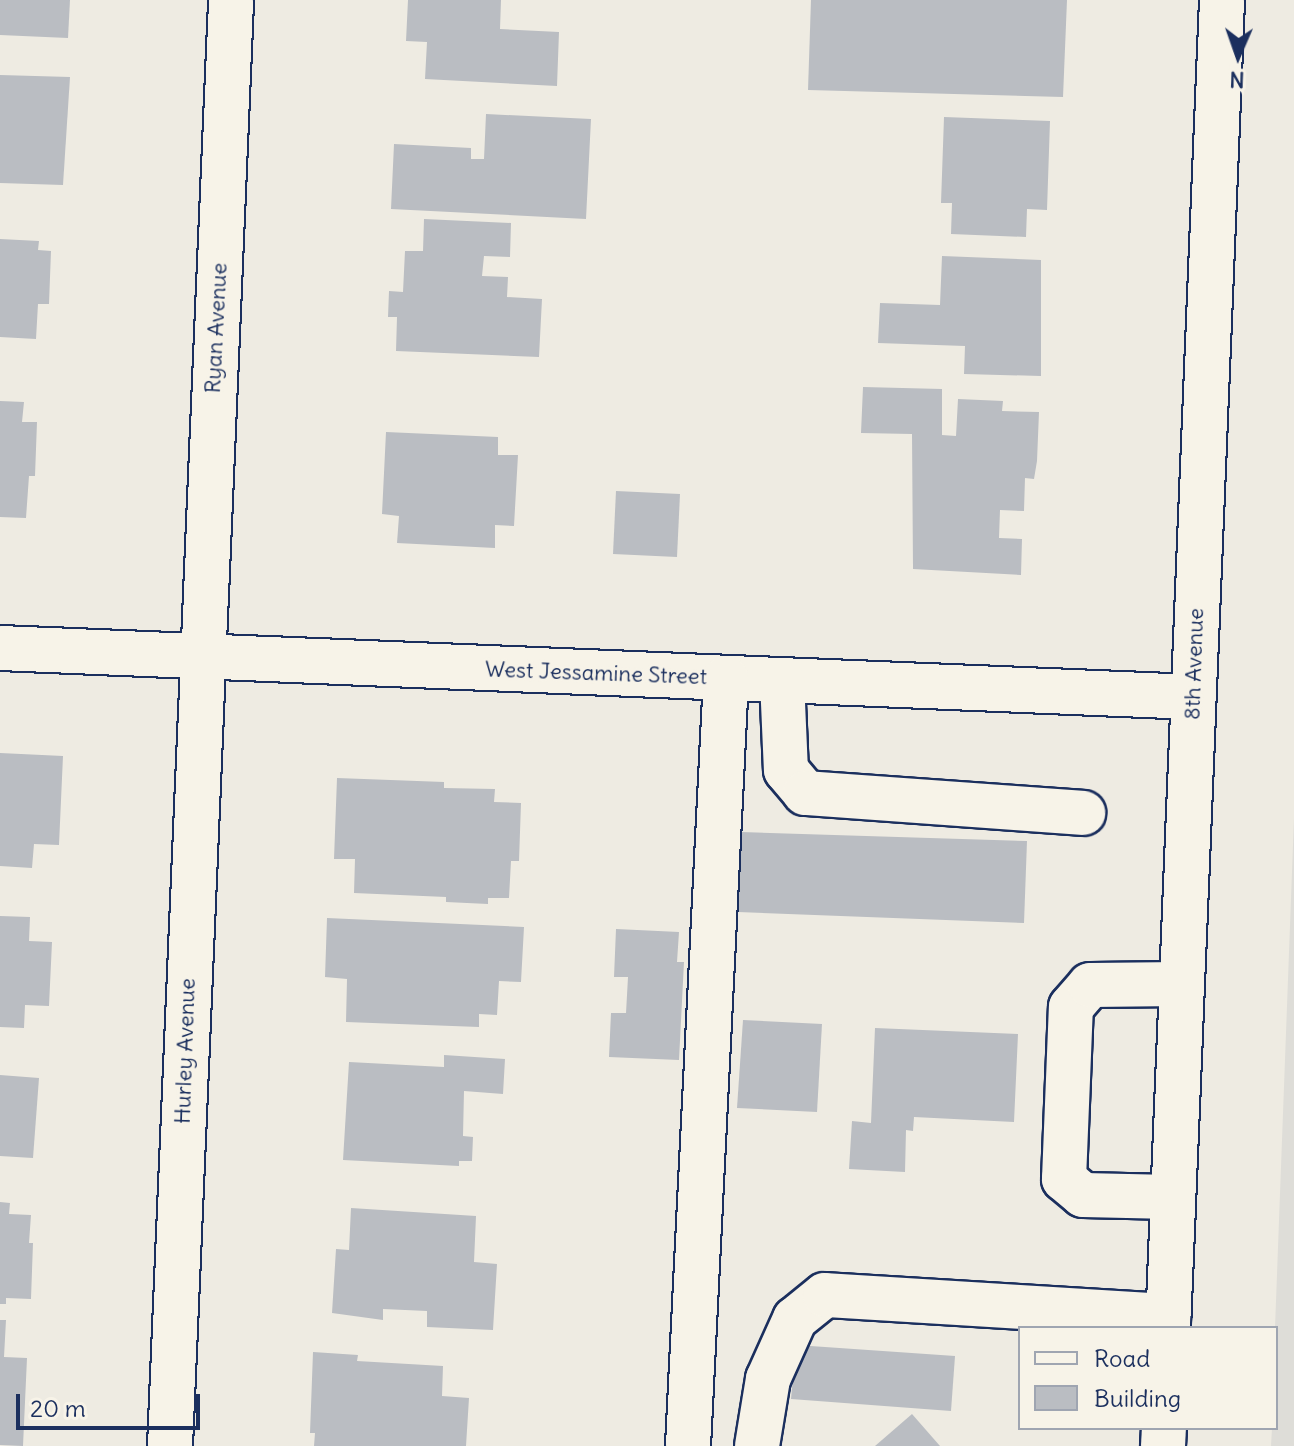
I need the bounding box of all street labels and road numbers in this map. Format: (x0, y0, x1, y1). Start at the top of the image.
street label: Ryan Avenue (199, 262, 233, 394)
street label: 8th Avenue (1179, 608, 1209, 720)
street label: West Jessamine Street (485, 656, 707, 690)
street label: Hurley Avenue (169, 978, 201, 1124)

